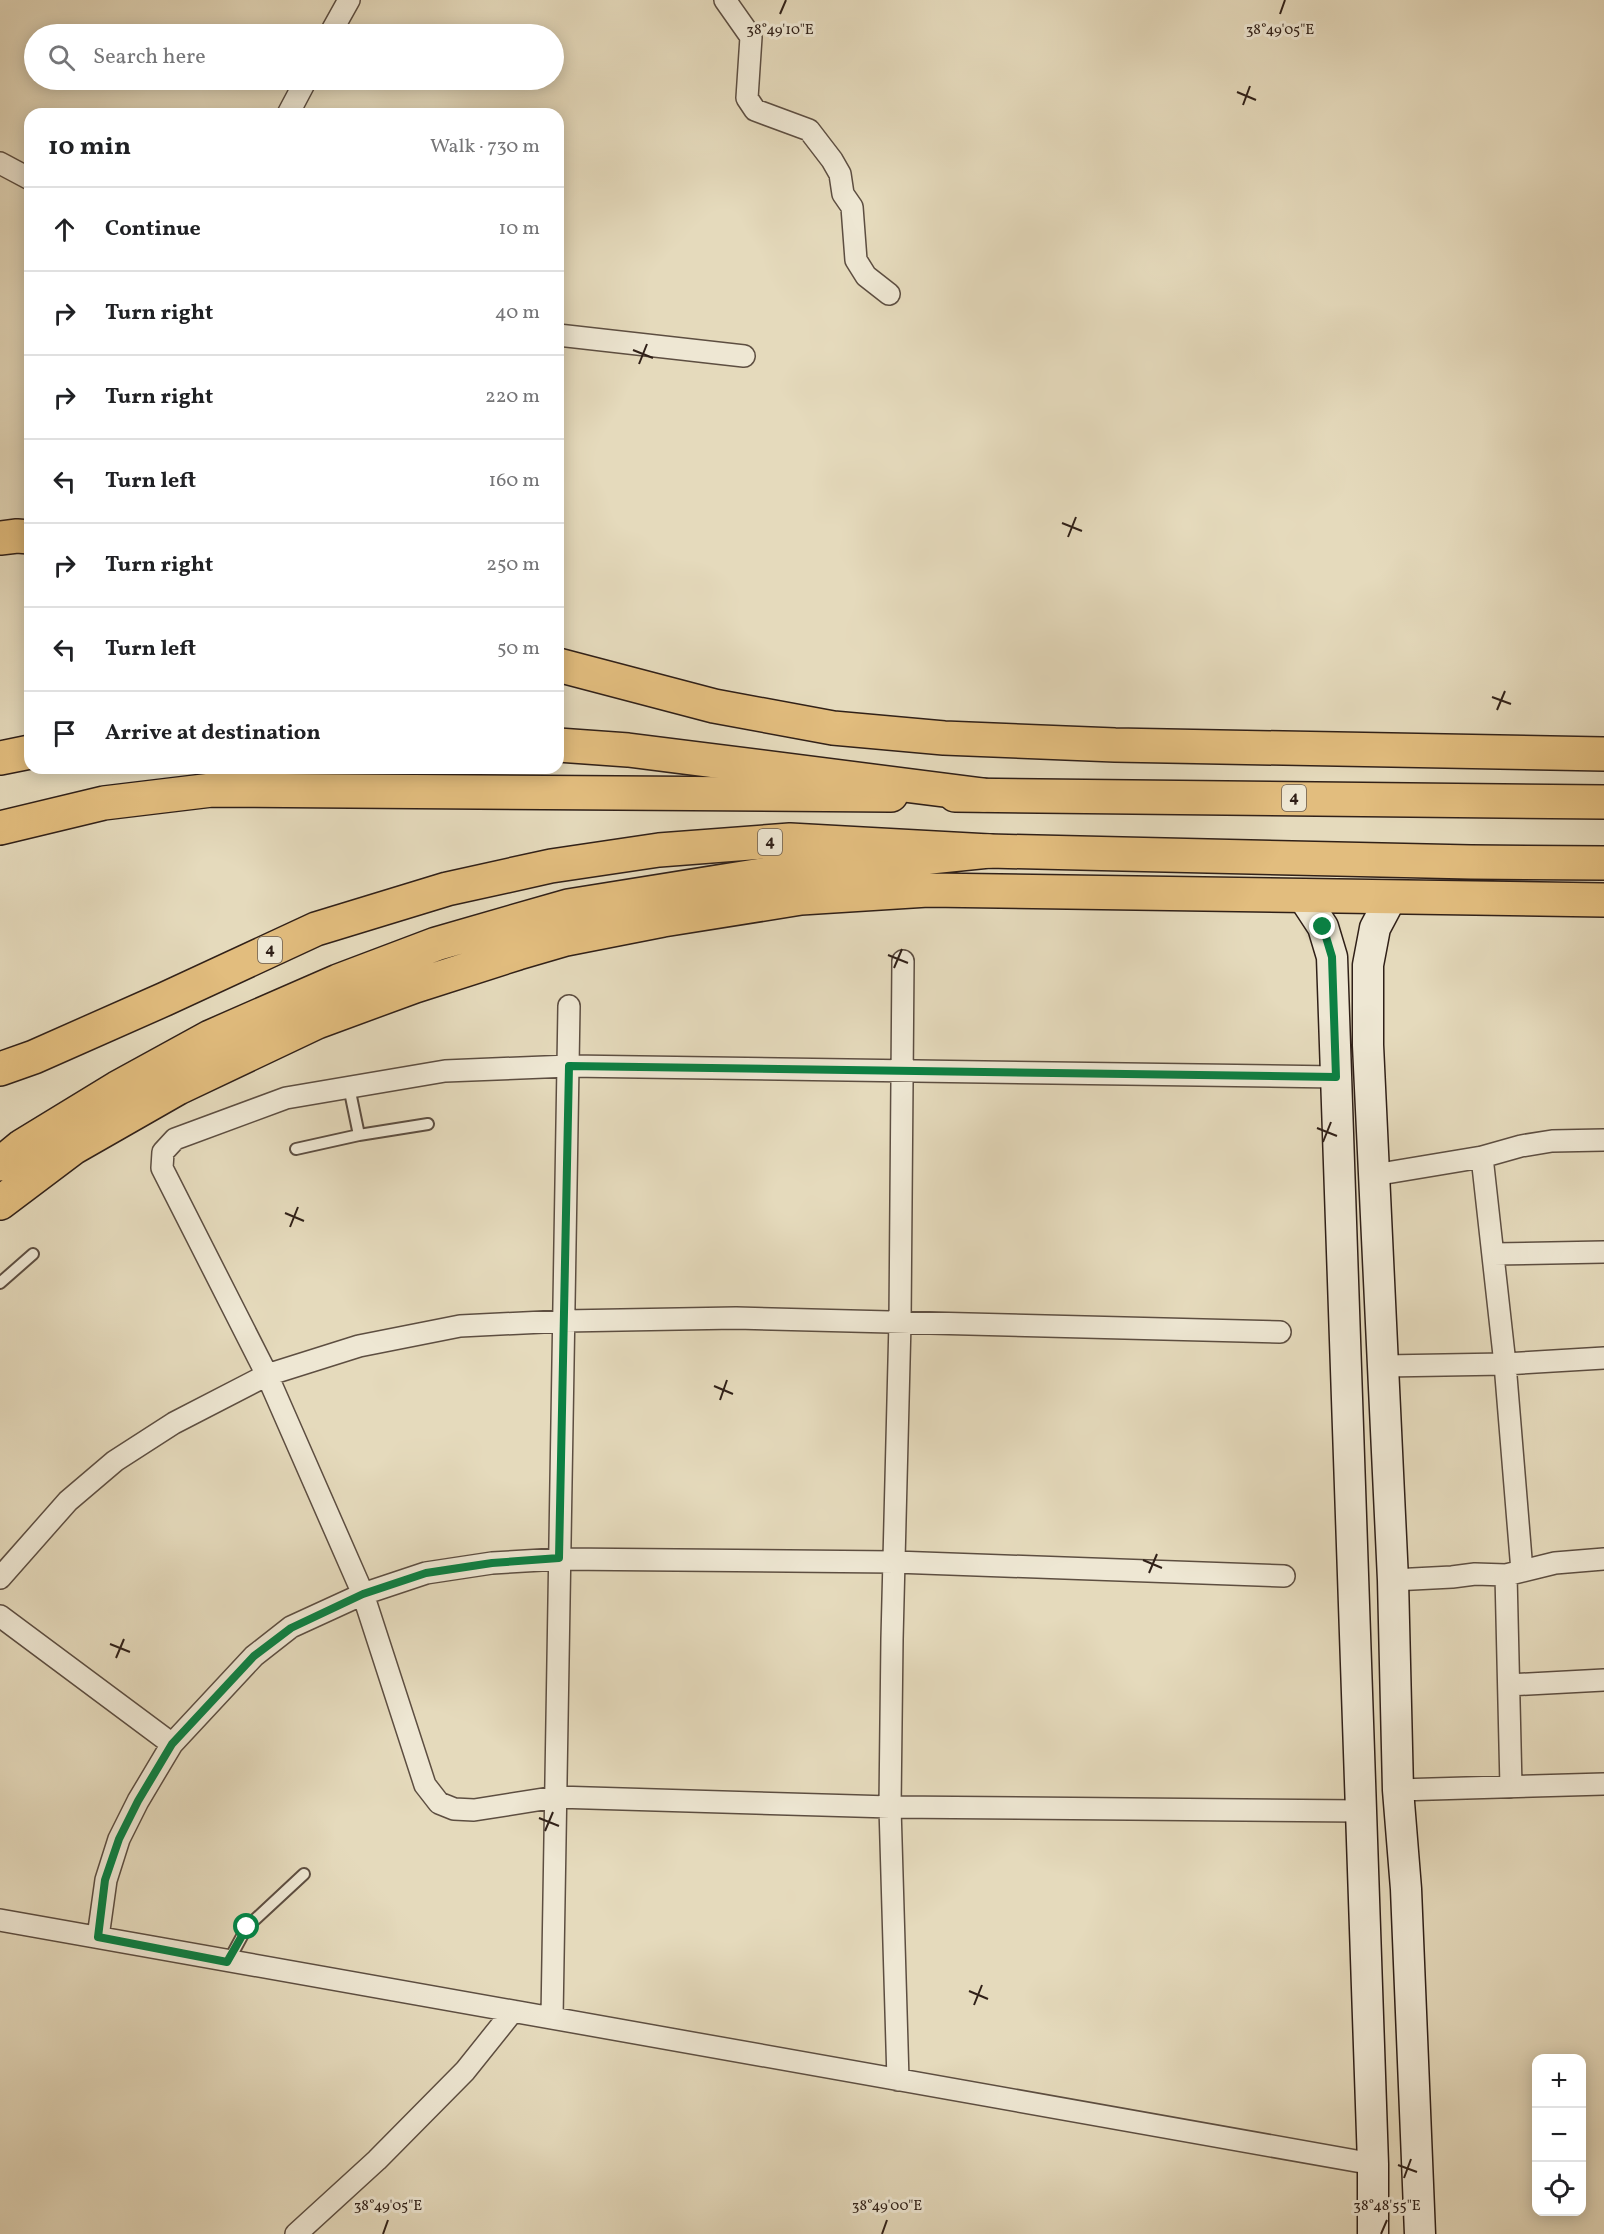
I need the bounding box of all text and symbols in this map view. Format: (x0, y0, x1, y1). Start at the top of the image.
text: 38°49'10"E (746, 20, 814, 41)
text: 38°49'05"E (1246, 20, 1314, 41)
search box (24, 24, 564, 90)
icon: search (45, 41, 78, 74)
text: Search here (93, 42, 206, 73)
text: 10 min (48, 129, 131, 165)
text: Walk · 730 m (430, 133, 540, 161)
icon: ahead (48, 213, 81, 246)
text: Continue (105, 214, 201, 245)
text: 10 m (499, 215, 540, 243)
icon: right (48, 297, 81, 330)
text: Turn right (105, 298, 213, 329)
text: 40 m (495, 299, 540, 327)
icon: right (48, 381, 81, 414)
text: Turn right (105, 382, 213, 413)
text: 220 m (485, 383, 540, 411)
icon: left (48, 465, 81, 498)
text: Turn left (105, 466, 196, 497)
text: 160 m (488, 467, 540, 495)
icon: right (48, 549, 81, 582)
text: Turn right (105, 550, 213, 581)
text: 250 m (486, 551, 540, 579)
icon: left (48, 633, 81, 666)
text: Turn left (105, 634, 196, 665)
text: 50 m (497, 635, 540, 663)
icon: arrive (48, 717, 81, 750)
text: Arrive at destination (105, 718, 321, 749)
road number: 4 (1282, 785, 1306, 811)
road number: 4 (758, 829, 782, 855)
route end (1309, 913, 1335, 939)
road number: 4 (258, 937, 282, 963)
route start (233, 1913, 259, 1939)
map controls (1532, 2054, 1586, 2216)
button: + (1532, 2054, 1586, 2108)
button: − (1532, 2108, 1586, 2162)
button: locate (1532, 2162, 1586, 2216)
text: 38°49'05"E (354, 2196, 422, 2217)
text: 38°49'00"E (852, 2196, 922, 2217)
text: 38°48'55"E (1353, 2196, 1421, 2217)

